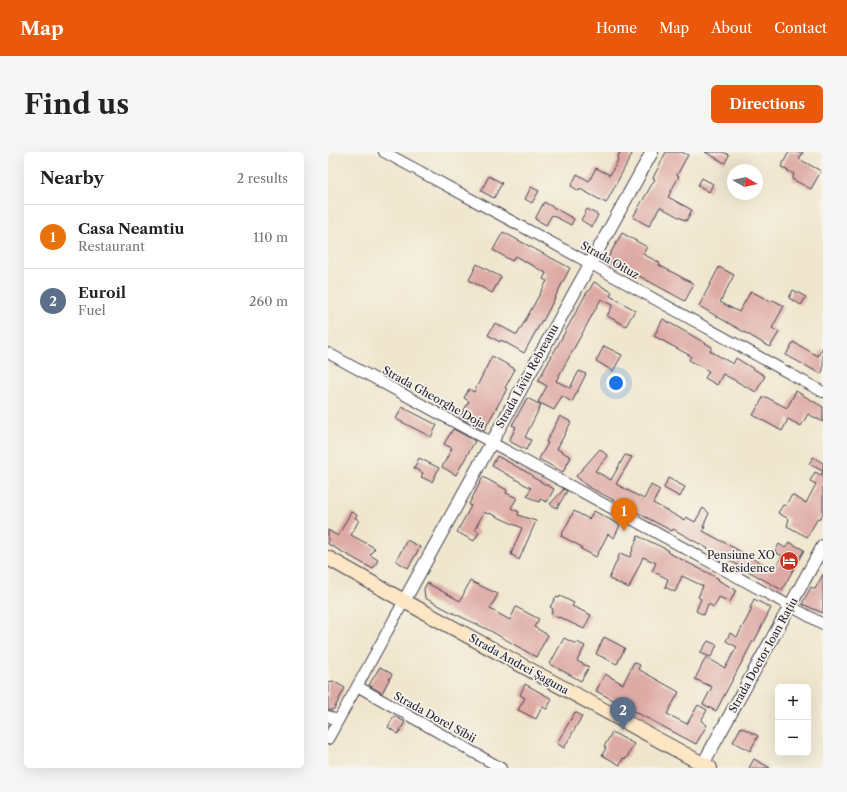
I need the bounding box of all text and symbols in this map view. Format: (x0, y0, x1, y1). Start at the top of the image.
text: Map (20, 17, 64, 40)
text: Home (596, 19, 637, 37)
text: Map (659, 19, 689, 37)
text: About (711, 19, 752, 37)
text: Contact (774, 19, 827, 37)
button: Directions (711, 85, 823, 123)
text: Find us (24, 87, 129, 121)
north arrow (727, 164, 763, 200)
text: Nearby (40, 168, 104, 188)
text: 2 results (237, 170, 288, 186)
text: Casa Neamtiu (78, 219, 185, 238)
text: 1 (50, 229, 56, 245)
text: 110 m (253, 229, 288, 245)
text: Restaurant (78, 238, 145, 254)
street label: Strada Oituz (578, 238, 642, 282)
text: Euroil (78, 283, 126, 302)
text: 2 (49, 293, 57, 309)
text: 260 m (249, 293, 288, 309)
text: Fuel (78, 302, 106, 318)
street label: Strada Liviu Rebreanu (493, 321, 561, 430)
street label: Strada Gheorghe Doja (380, 363, 488, 431)
your location (606, 373, 626, 393)
pin: 1 (611, 498, 637, 531)
place label: Pensiune XO Residence (707, 548, 775, 575)
hotel icon: Pensiune XO Residence (778, 550, 800, 572)
street label: Strada Doctor Ioan Rațiu (725, 595, 801, 715)
street label: Strada Andrei Șaguna (467, 631, 572, 697)
map controls (775, 684, 811, 756)
button: + (775, 684, 811, 720)
street label: Strada Dorel Sibii (391, 689, 479, 746)
pin: 2 (610, 697, 636, 730)
button: − (775, 720, 811, 756)

